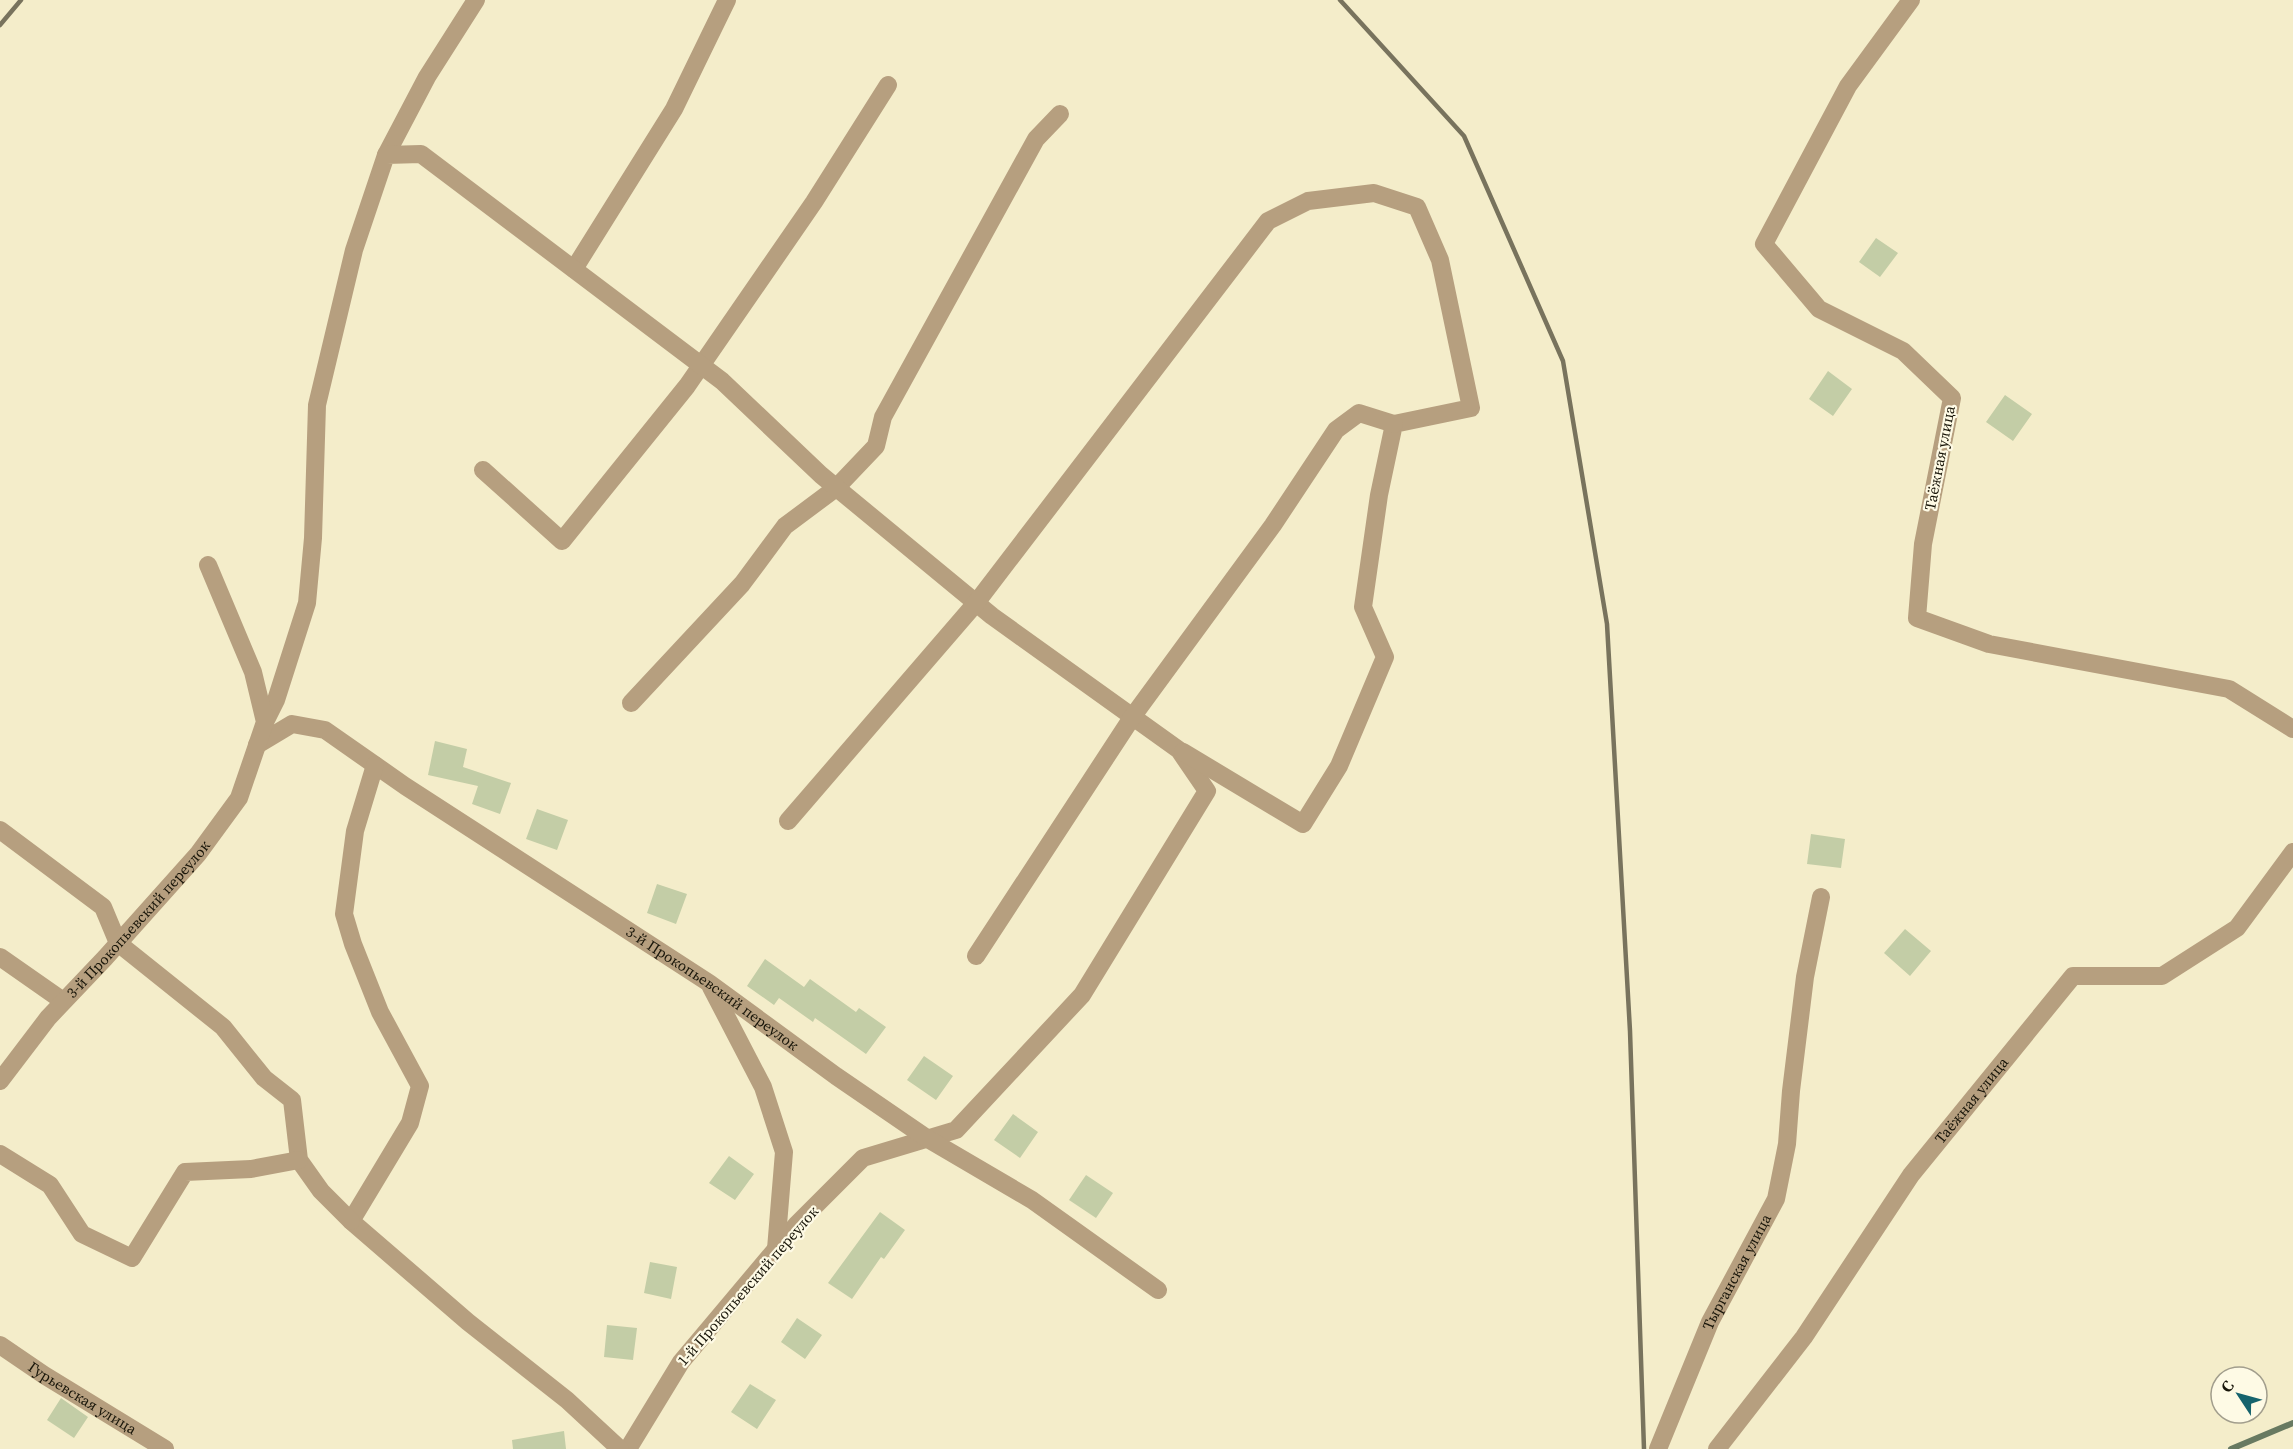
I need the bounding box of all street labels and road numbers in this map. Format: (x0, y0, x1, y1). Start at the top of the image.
street label: Таёжная улица (1919, 404, 1960, 512)
street label: 3-й Прокопьевский переулок (61, 835, 215, 1002)
street label: 3-й Прокопьевский переулок (622, 921, 804, 1056)
street label: Таёжная улица (1930, 1052, 2013, 1148)
street label: 1-й Прокопьевский переулок (672, 1201, 823, 1370)
street label: Тырганская улица (1697, 1210, 1776, 1333)
street label: Гурьевская улица (24, 1356, 141, 1439)

